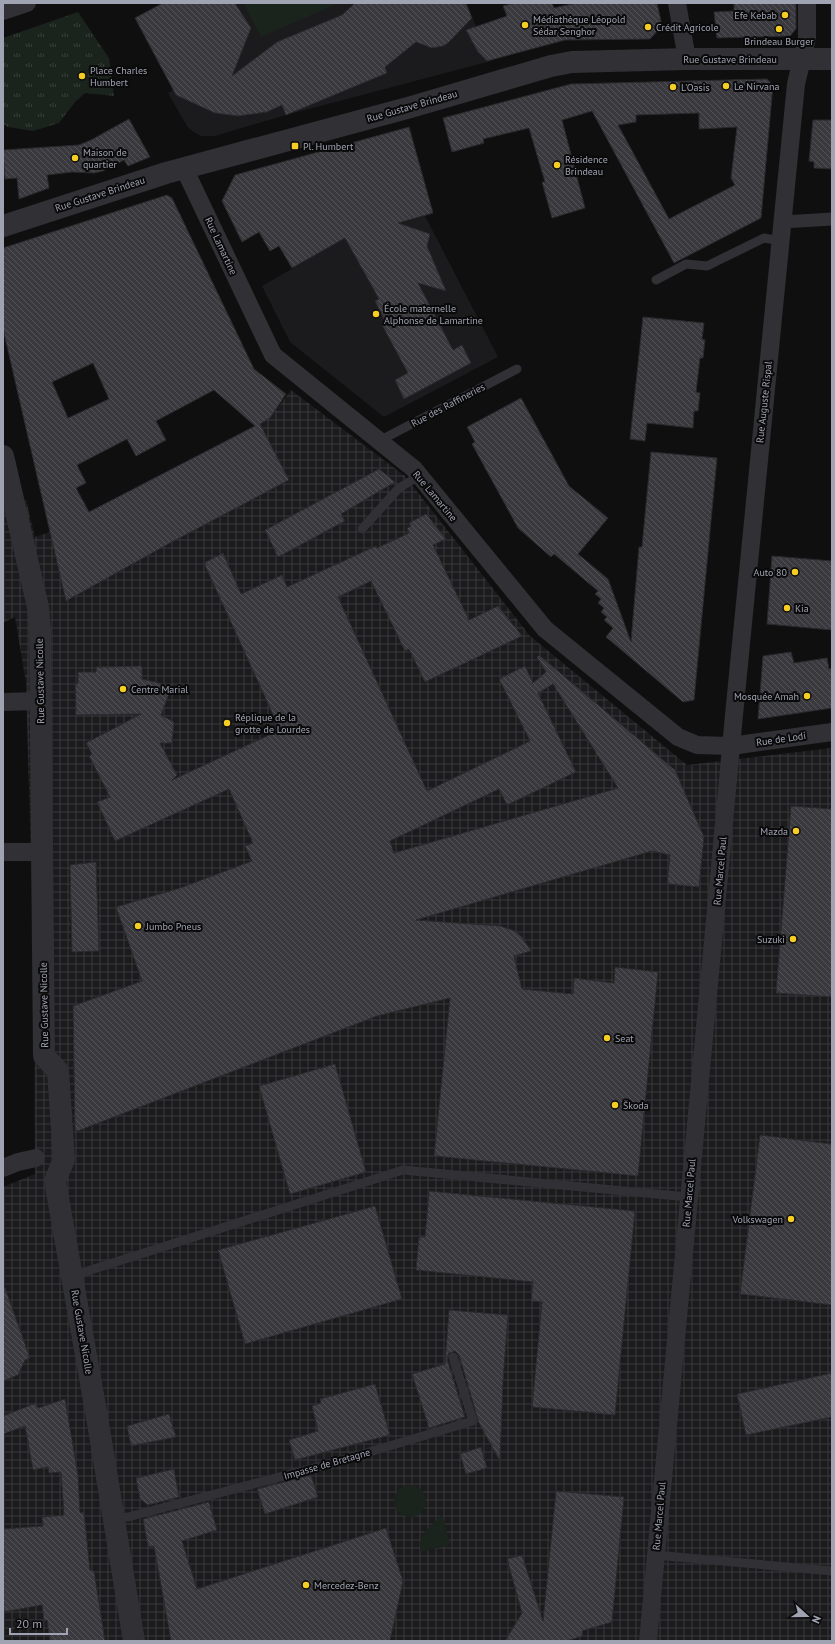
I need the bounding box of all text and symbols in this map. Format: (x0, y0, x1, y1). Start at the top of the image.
place label: Efe Kebab (734, 9, 777, 22)
marker: Efe Kebab (780, 10, 790, 20)
place label: Médiathèque Léopold Sédar Senghor (533, 13, 625, 38)
marker: Médiathèque Léopold Sédar Senghor (520, 20, 530, 30)
place label: Crédit Agricole (656, 21, 719, 34)
marker: Crédit Agricole (643, 22, 653, 32)
marker: Brindeau Burger (774, 24, 784, 34)
place label: Brindeau Burger (744, 35, 814, 48)
street label: Rue Gustave Brindeau (683, 53, 777, 66)
place label: Place Charles Humbert (90, 64, 147, 89)
marker: Place Charles Humbert (77, 71, 87, 81)
place label: Le Nirvana (734, 80, 779, 93)
place label: L'Oasis (681, 81, 710, 94)
marker: Le Nirvana (721, 81, 731, 91)
marker: L'Oasis (668, 82, 678, 92)
street label: Rue Gustave Brindeau (365, 87, 459, 125)
place label: Pl. Humbert (303, 140, 354, 153)
marker: Pl. Humbert (290, 141, 300, 151)
place label: Maison de quartier (83, 146, 127, 171)
marker: Maison de quartier (70, 153, 80, 163)
place label: Résidence Brindeau (565, 153, 608, 178)
marker: Résidence Brindeau (552, 160, 562, 170)
street label: Rue Gustave Brindeau (53, 173, 147, 215)
street label: Rue Lamartine (202, 215, 240, 277)
place label: École maternelle Alphonse de Lamartine (384, 302, 483, 327)
marker: École maternelle Alphonse de Lamartine (371, 309, 381, 319)
street label: Rue Auguste Rispal (753, 360, 775, 443)
street label: Rue des Raffineries (409, 380, 487, 430)
street label: Rue Lamartine (410, 468, 460, 524)
place label: Auto 80 (754, 566, 788, 579)
marker: Auto 80 (790, 567, 800, 577)
place label: Kia (795, 602, 809, 615)
marker: Kia (782, 603, 792, 613)
street label: Rue Gustave Nicolle (33, 638, 47, 724)
place label: Centre Marial (131, 683, 188, 696)
marker: Centre Marial (118, 684, 128, 694)
place label: Mosquée Amah (734, 690, 799, 703)
marker: Mosquée Amah (802, 691, 812, 701)
place label: Réplique de la grotte de Lourdes (235, 711, 310, 736)
marker: Réplique de la grotte de Lourdes (222, 718, 232, 728)
street label: Rue de Lodi (755, 729, 807, 749)
place label: Mazda (760, 825, 788, 838)
marker: Mazda (791, 826, 801, 836)
street label: Rue Marcel Paul (711, 836, 729, 906)
place label: Jumbo Pneus (145, 920, 201, 933)
marker: Jumbo Pneus (133, 921, 143, 931)
place label: Suzuki (757, 933, 785, 946)
marker: Suzuki (788, 934, 798, 944)
street label: Rue Gustave Nicolle (37, 962, 51, 1048)
place label: Seat (615, 1032, 634, 1045)
marker: Seat (602, 1033, 612, 1043)
place label: Škoda (623, 1099, 649, 1112)
marker: Škoda (610, 1100, 620, 1110)
street label: Rue Marcel Paul (680, 1158, 698, 1228)
place label: Volkswagen (731, 1213, 783, 1226)
marker: Volkswagen (786, 1214, 796, 1224)
street label: Rue Gustave Nicolle (68, 1289, 96, 1375)
street label: Impasse de Bretagne (282, 1445, 372, 1483)
street label: Rue Marcel Paul (650, 1481, 668, 1551)
place label: Mercedez-Benz (314, 1579, 379, 1592)
marker: Mercedez-Benz (301, 1580, 311, 1590)
north arrow (787, 1596, 827, 1636)
scale bar (10, 1610, 67, 1636)
text: N (809, 1614, 824, 1625)
text: 20 m (16, 1616, 42, 1631)

